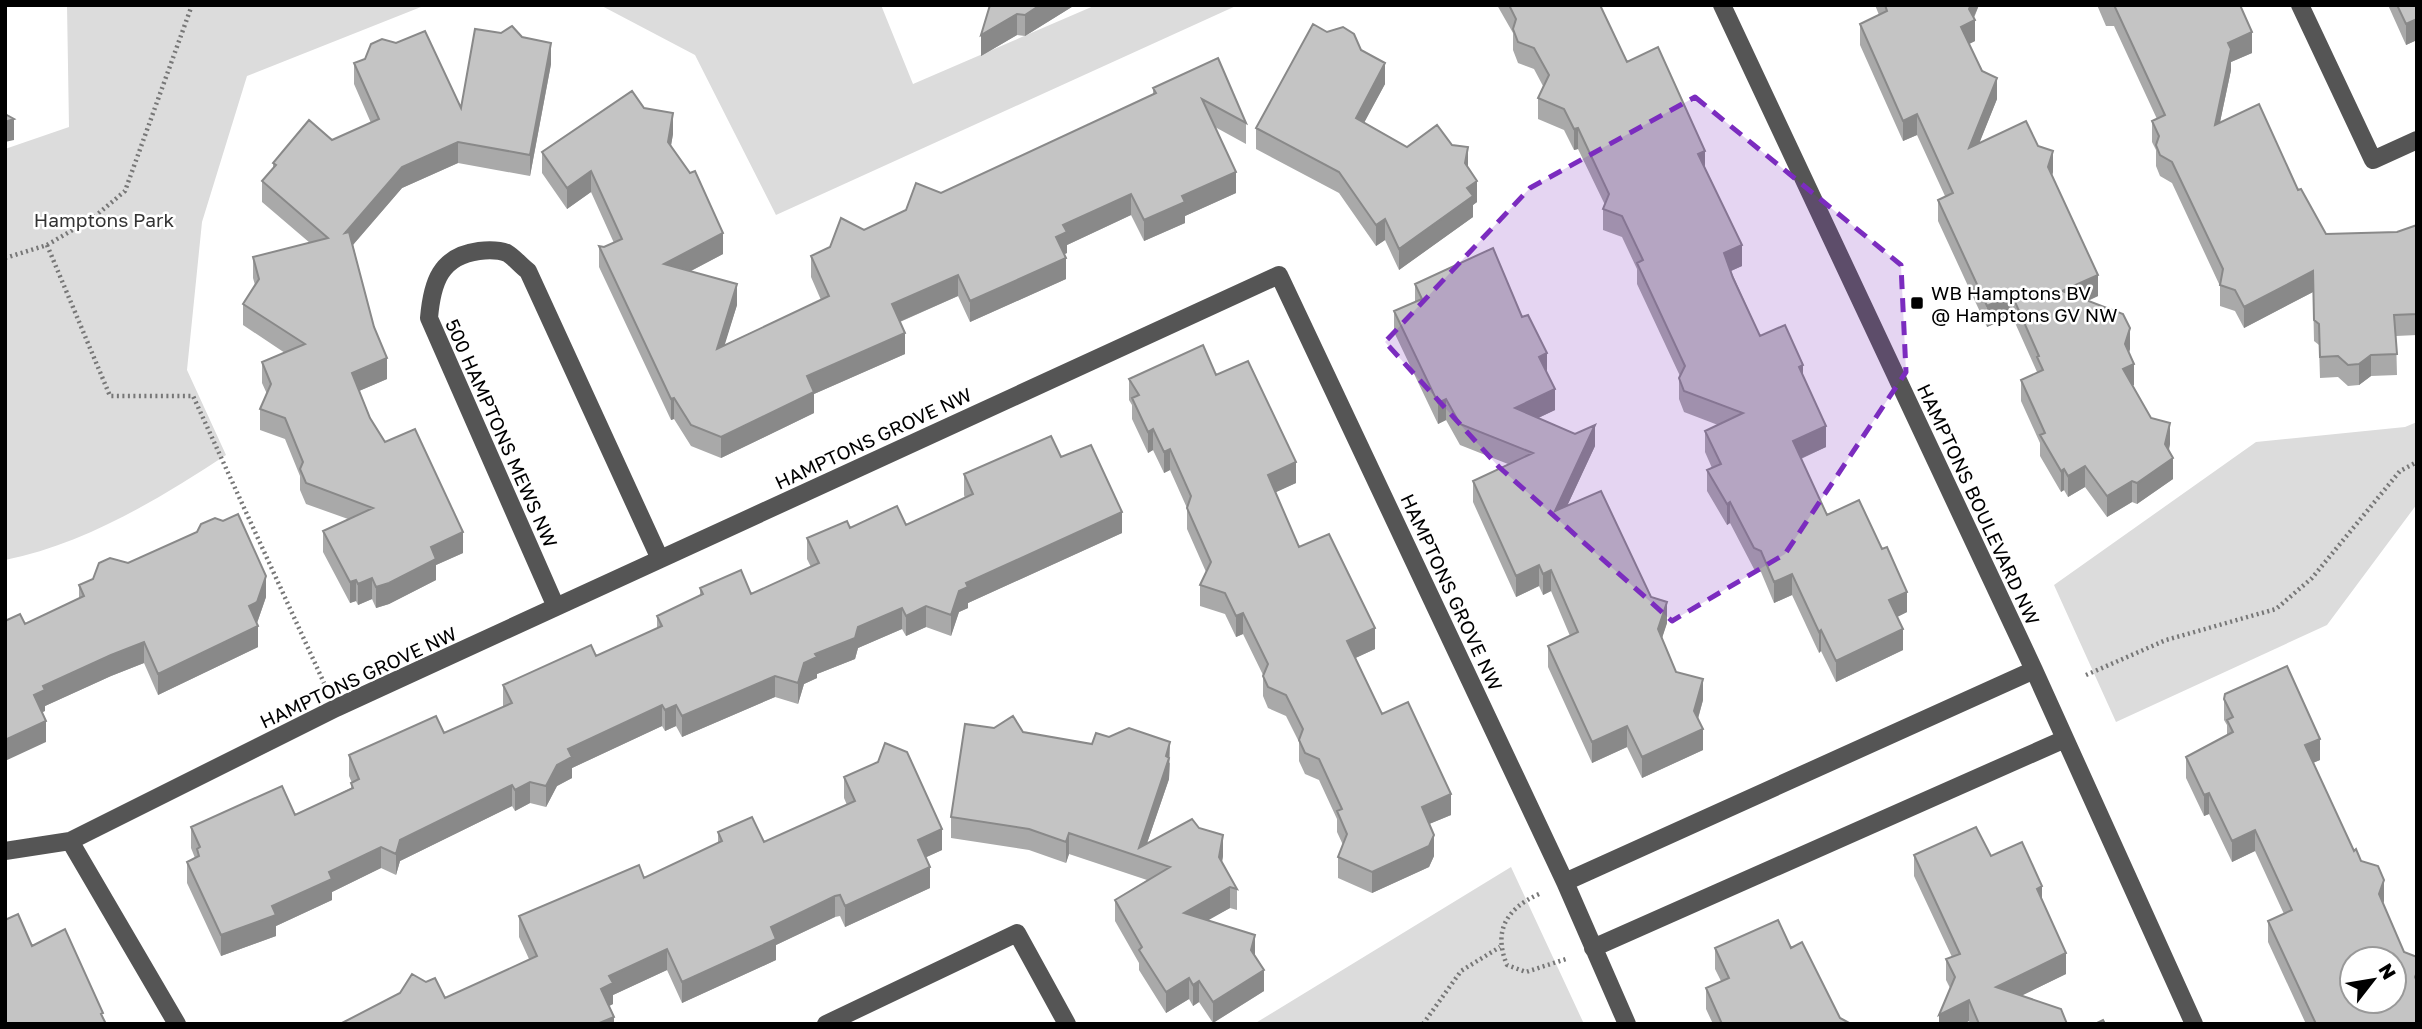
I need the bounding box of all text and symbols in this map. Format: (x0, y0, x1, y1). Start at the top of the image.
park label: Hamptons Park (34, 208, 174, 231)
place label: WB Hamptons BV @ Hamptons GV NW (1931, 281, 2118, 326)
marker: WB Hamptons BV @ Hamptons GV NW (1909, 295, 1925, 311)
street label: 500 HAMPTONS MEWS NW (441, 315, 563, 551)
street label: HAMPTONS BOULEVARD NW (1913, 380, 2045, 628)
street label: HAMPTONS GROVE NW (771, 382, 975, 494)
street label: HAMPTONS GROVE NW (1396, 490, 1508, 694)
street label: HAMPTONS GROVE NW (256, 621, 460, 733)
north arrow (2338, 945, 2408, 1015)
text: N (2374, 959, 2402, 983)

